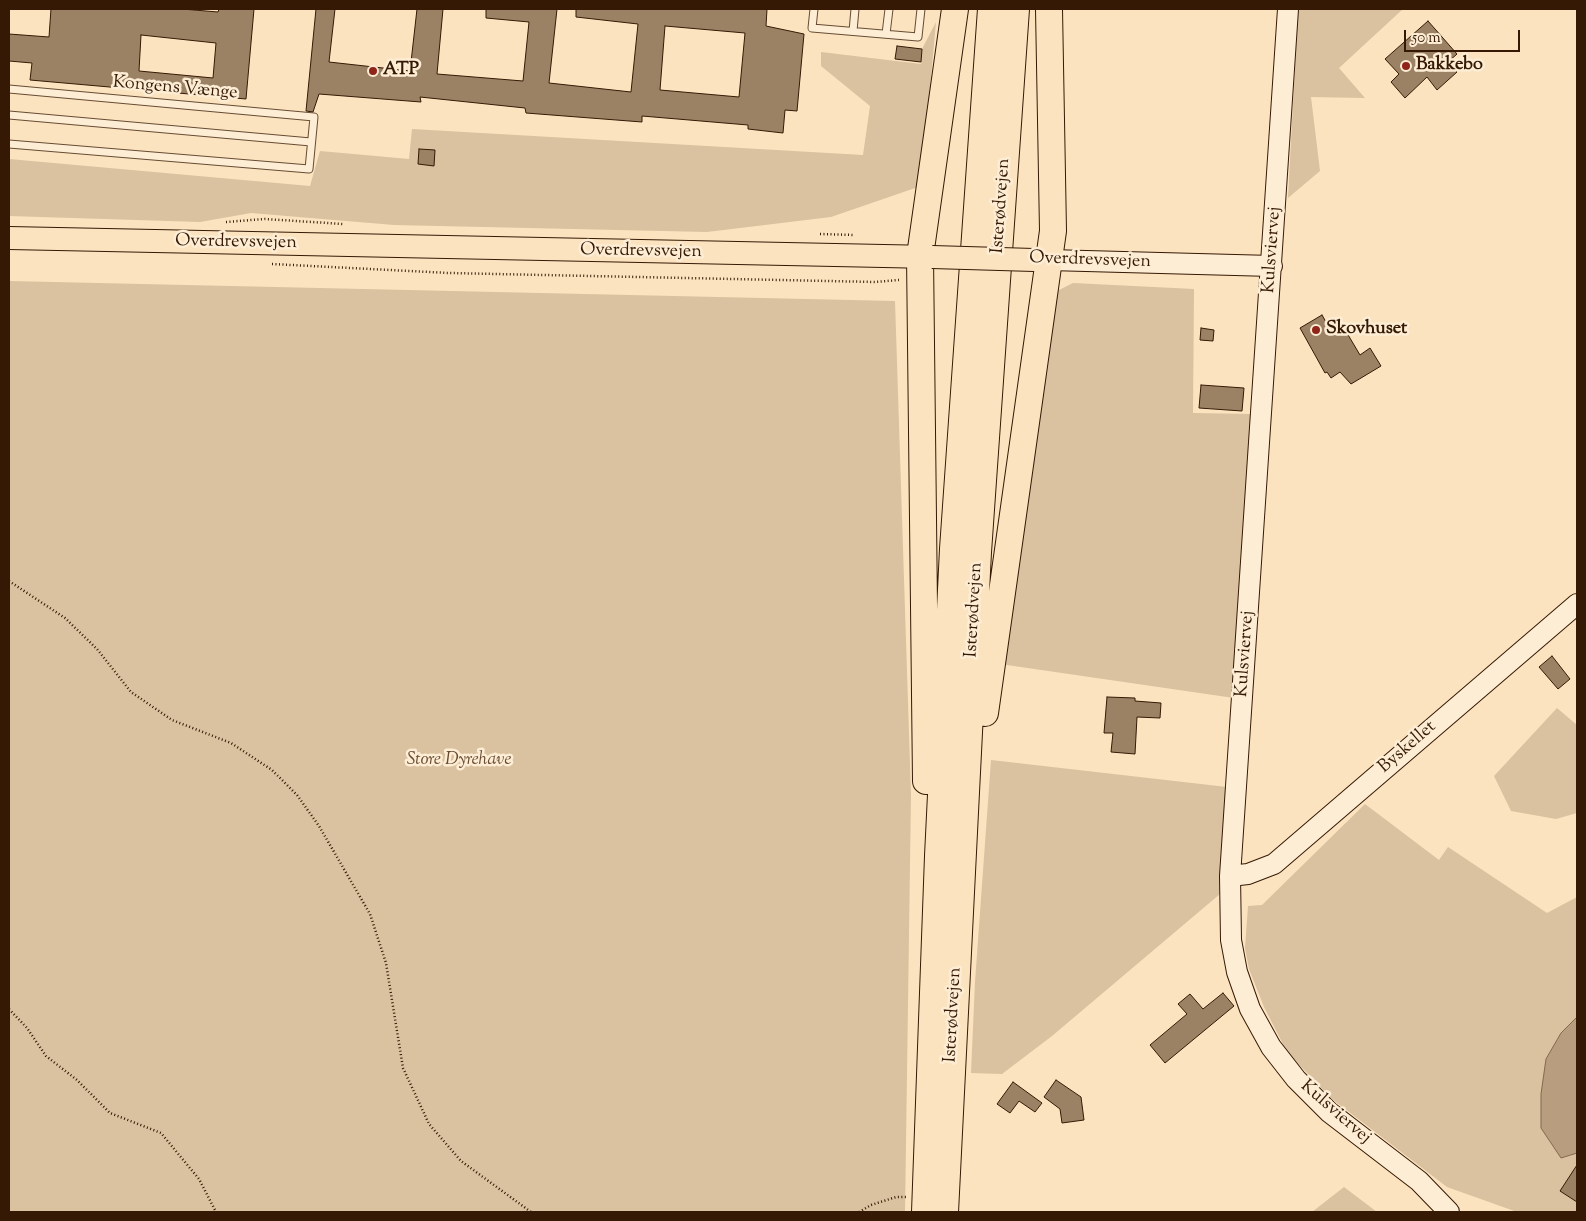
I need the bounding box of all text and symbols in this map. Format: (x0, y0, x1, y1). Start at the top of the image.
scale bar (1406, 20, 1522, 52)
text: 50 m (1412, 28, 1441, 49)
place label: Bakkebo (1416, 55, 1483, 77)
place label: ATP (383, 60, 419, 82)
marker: Bakkebo (1400, 60, 1412, 72)
marker: ATP (367, 65, 379, 77)
street label: Kongens Vænge (112, 73, 238, 105)
street label: Isterødvejen (988, 158, 1016, 254)
street label: Kulsviervej (1259, 206, 1287, 294)
street label: Overdrevsvejen (175, 231, 297, 255)
street label: Overdrevsvejen (580, 240, 702, 264)
street label: Overdrevsvejen (1029, 248, 1151, 274)
place label: Skovhuset (1326, 319, 1407, 341)
marker: Skovhuset (1310, 324, 1322, 336)
street label: Isterødvejen (962, 562, 988, 658)
street label: Kulsviervej (1232, 610, 1260, 698)
street label: Byskellet (1375, 717, 1441, 779)
park label: Store Dyrehave (407, 750, 511, 772)
street label: Isterødvejen (941, 967, 967, 1063)
street label: Kulsviervej (1295, 1076, 1375, 1150)

